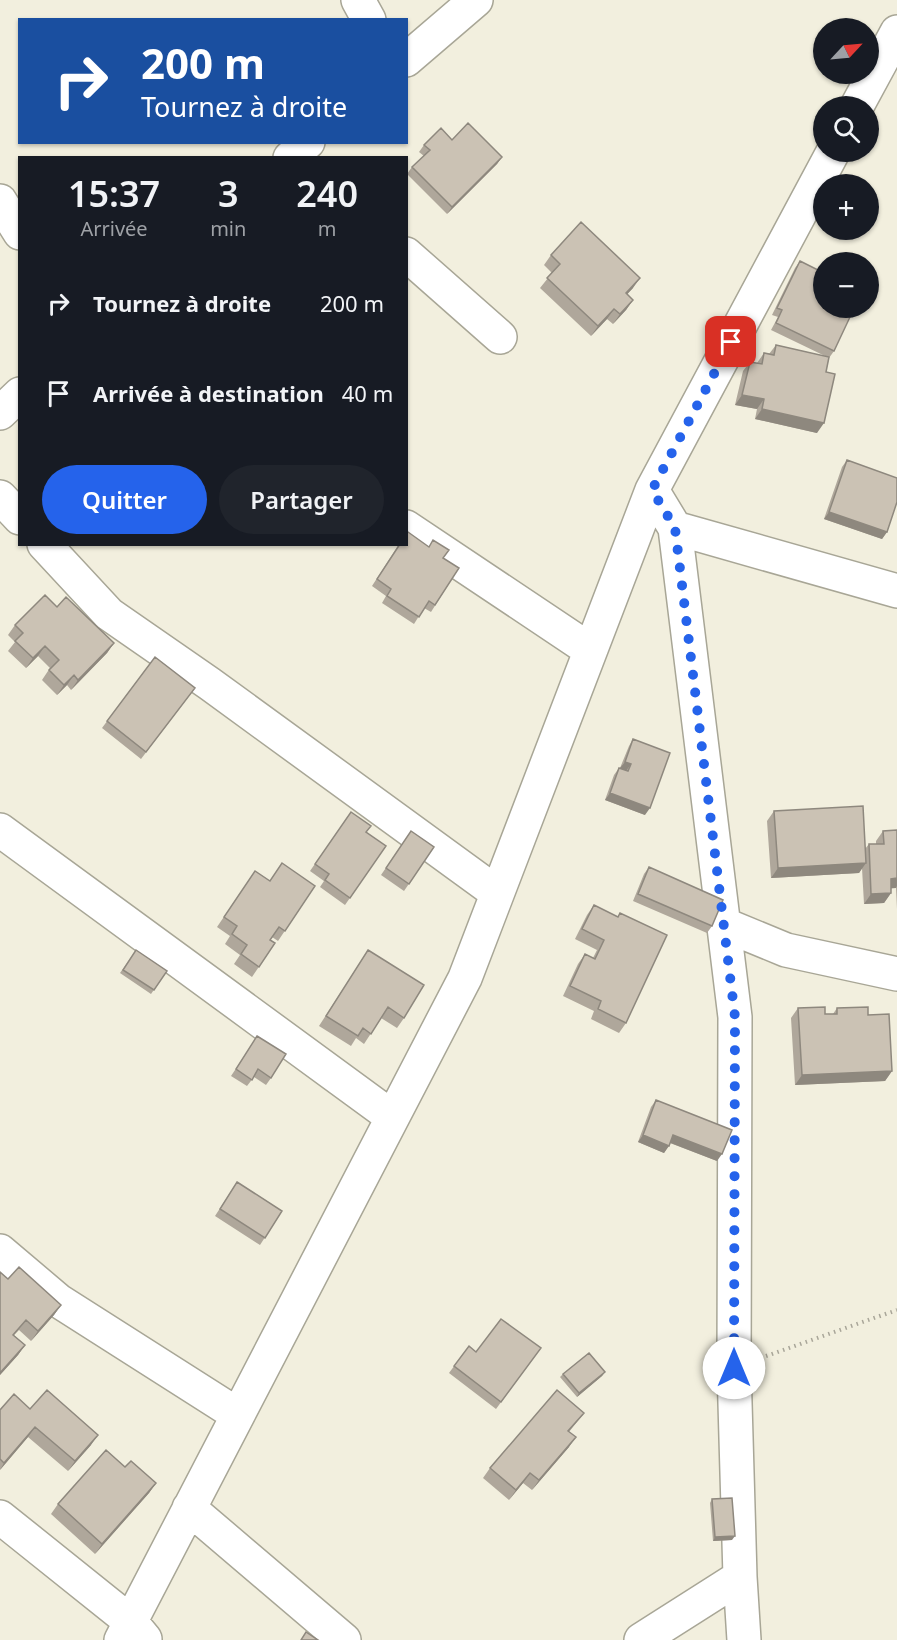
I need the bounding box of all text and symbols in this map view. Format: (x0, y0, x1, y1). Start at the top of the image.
north arrow (813, 18, 879, 84)
map controls (813, 18, 879, 318)
text: 200 m (141, 34, 265, 91)
icon: right (42, 42, 120, 120)
text: Tournez à droite (141, 88, 347, 125)
button: search (813, 96, 879, 162)
text: 15:37 (68, 169, 160, 218)
text: 3 (218, 169, 239, 218)
text: 240 (296, 169, 358, 218)
button: + (813, 174, 879, 240)
text: Arrivée (80, 215, 148, 242)
text: min (210, 215, 246, 242)
text: m (318, 215, 337, 242)
button: − (813, 252, 879, 318)
icon: right (42, 287, 75, 320)
text: Tournez à droite (93, 288, 271, 318)
text: 200 m (320, 288, 384, 318)
pin (705, 316, 756, 367)
icon: arrive (714, 325, 747, 358)
icon: arrive (42, 377, 75, 410)
text: Arrivée à destination (93, 378, 324, 408)
text: 40 m (342, 378, 393, 408)
button: Quitter (42, 465, 207, 534)
button: Partager (219, 465, 384, 534)
position arrow (702, 1336, 766, 1400)

